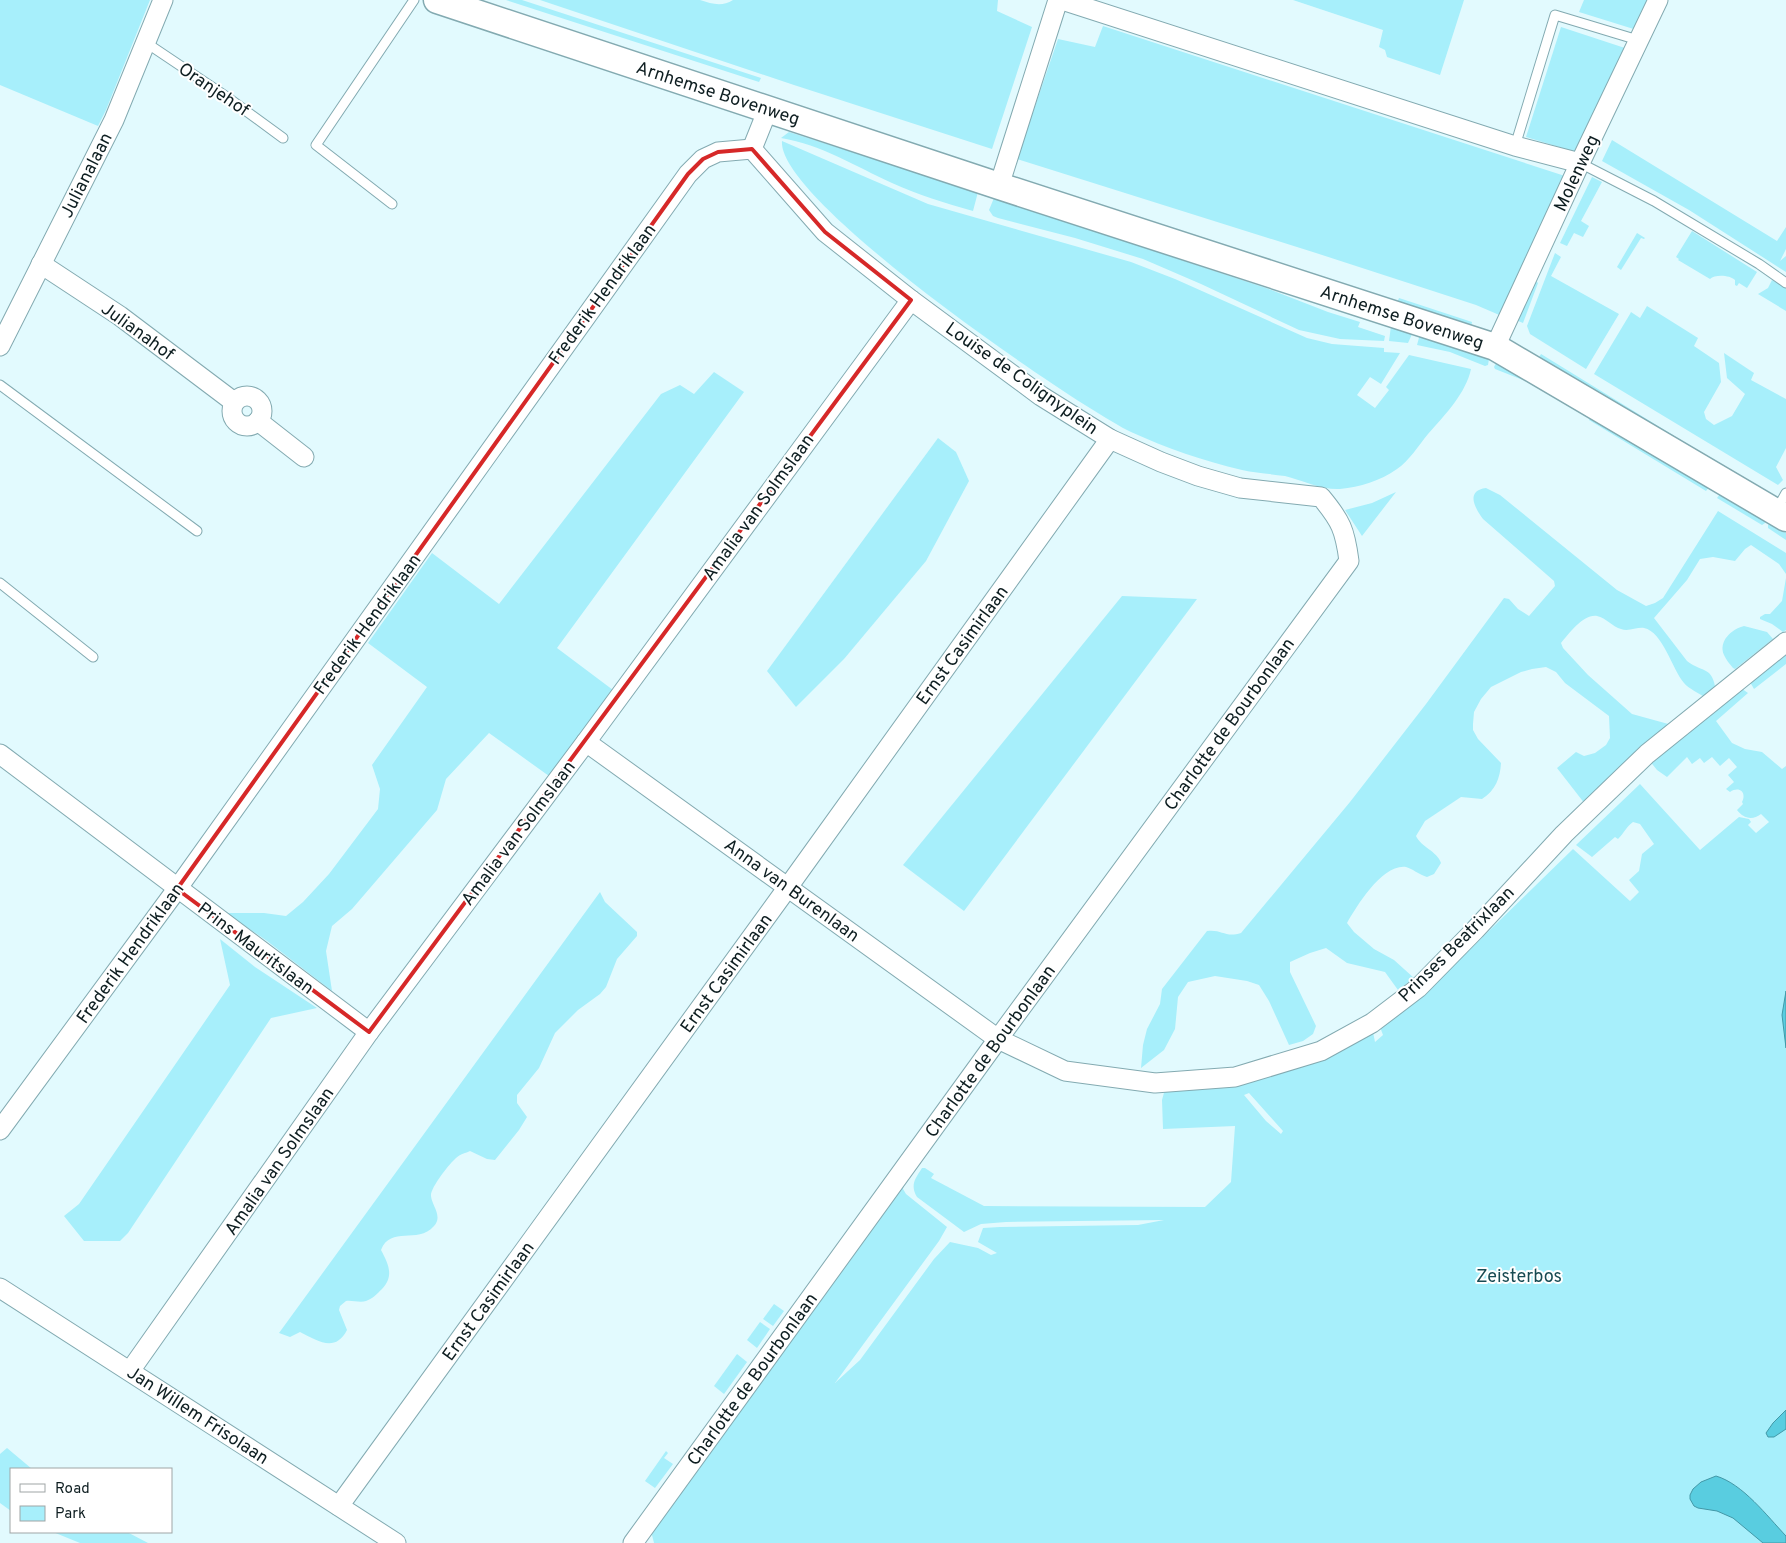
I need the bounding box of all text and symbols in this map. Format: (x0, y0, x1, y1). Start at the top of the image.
street label: Arnhemse Bovenweg (633, 57, 802, 132)
street label: Oranjehof (173, 58, 253, 122)
street label: Julianalaan (56, 129, 119, 222)
street label: Molenweg (1550, 132, 1605, 216)
street label: Frederik Hendriklaan (544, 220, 662, 370)
street label: Arnhemse Bovenweg (1317, 281, 1486, 356)
street label: Julianahof (96, 298, 178, 366)
street label: Louise de Colignyplein (940, 318, 1102, 441)
street label: Amalia van Solmslaan (698, 430, 820, 586)
street label: Frederik Hendriklaan (309, 550, 427, 700)
street label: Ernst Casimirlaan (912, 582, 1014, 710)
street label: Charlotte de Bourbonlaan (1160, 634, 1301, 816)
street label: Amalia van Solmslaan (457, 757, 581, 911)
street label: Anna van Burenlaan (719, 834, 863, 948)
street label: Frederik Hendriklaan (72, 879, 190, 1029)
street label: Prinses Beatrixlaan (1394, 882, 1520, 1008)
street label: Prins Mauritslaan (192, 898, 318, 1001)
street label: Ernst Casimirlaan (676, 910, 778, 1038)
street label: Charlotte de Bourbonlaan (921, 961, 1062, 1143)
street label: Amalia van Solmslaan (220, 1083, 340, 1241)
street label: Ernst Casimirlaan (438, 1238, 540, 1366)
park label: Zeisterbos (1476, 1266, 1562, 1289)
street label: Charlotte de Bourbonlaan (683, 1289, 824, 1471)
street label: Jan Willem Frisolaan (122, 1362, 272, 1471)
legend (10, 1468, 172, 1533)
text: Road (55, 1480, 90, 1499)
text: Park (55, 1505, 86, 1524)

